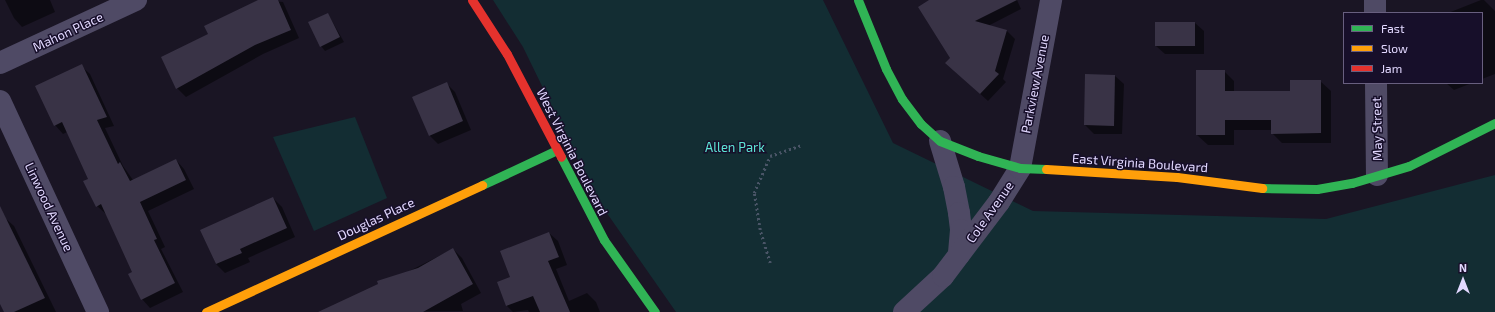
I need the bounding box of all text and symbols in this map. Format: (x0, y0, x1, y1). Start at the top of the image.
street label: Mahon Place (30, 9, 106, 55)
legend (1343, 12, 1483, 84)
text: Fast (1381, 21, 1404, 35)
street label: Parkview Avenue (1018, 33, 1052, 135)
text: Slow (1381, 41, 1408, 55)
text: Jam (1381, 61, 1402, 75)
street label: West Virginia Boulevard (533, 86, 611, 218)
street label: May Street (1369, 97, 1385, 161)
park label: Allen Park (705, 139, 765, 155)
street label: East Virginia Boulevard (1071, 150, 1209, 176)
street label: Linwood Avenue (21, 160, 77, 254)
street label: Cole Avenue (963, 178, 1017, 246)
street label: Douglas Place (335, 194, 417, 244)
north arrow (1443, 260, 1483, 300)
text: N (1459, 261, 1467, 274)

